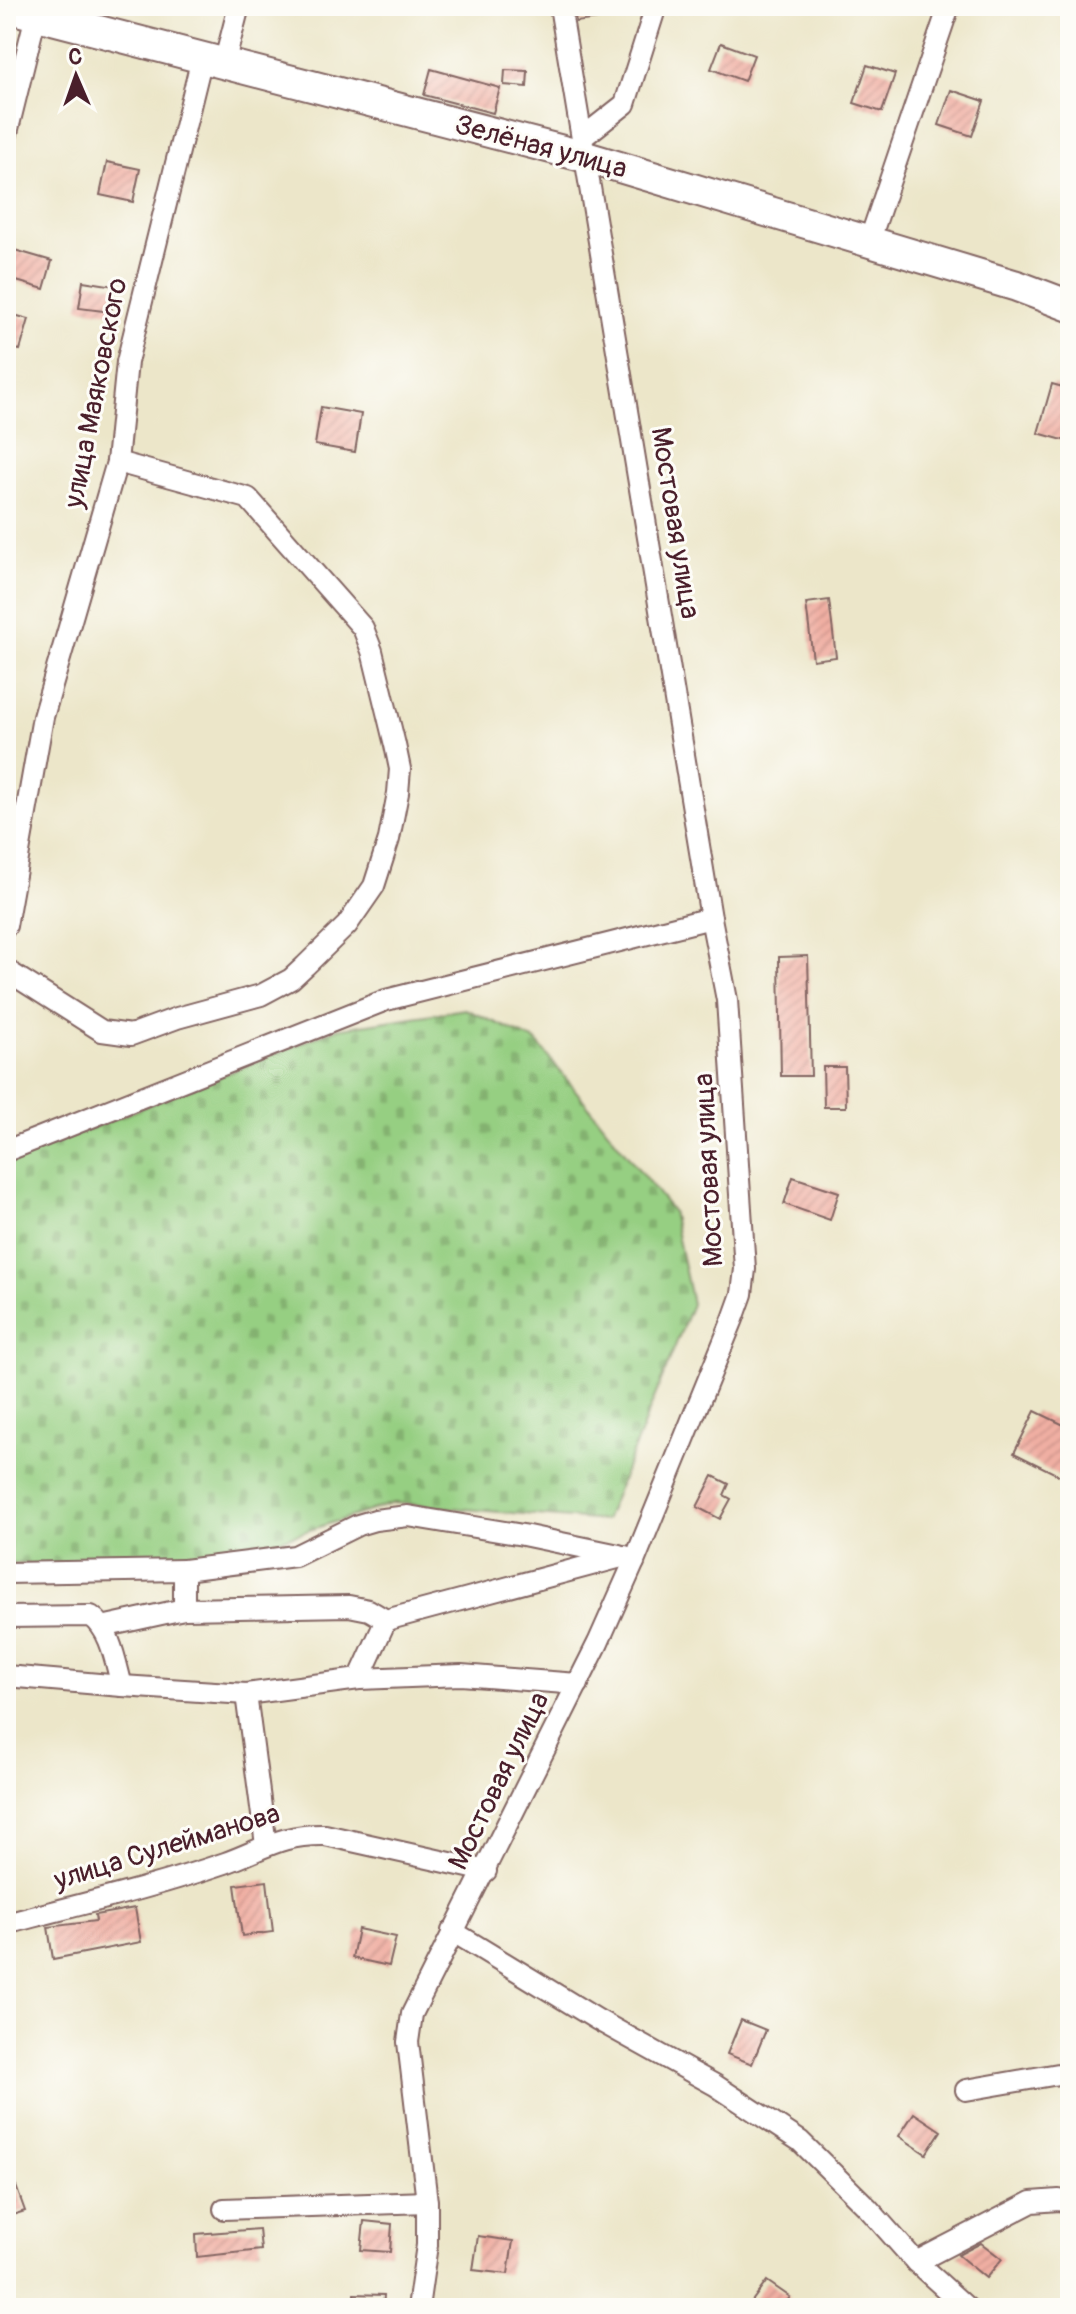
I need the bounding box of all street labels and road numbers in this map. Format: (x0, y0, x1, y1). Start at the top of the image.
street label: Зелёная улица (451, 107, 631, 187)
street label: улица Маяковского (56, 275, 135, 512)
street label: Мостовая улица (643, 425, 707, 621)
street label: Мостовая улица (686, 1072, 732, 1268)
street label: Мостовая улица (441, 1686, 557, 1876)
street label: улица Сулейманова (49, 1796, 284, 1898)

